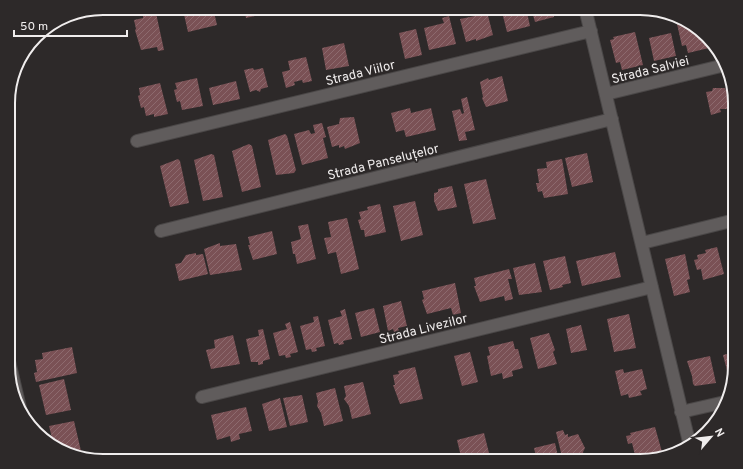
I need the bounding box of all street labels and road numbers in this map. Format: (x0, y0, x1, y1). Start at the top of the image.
street label: Strada Salviei (610, 54, 691, 88)
street label: Strada Viilor (324, 58, 397, 90)
street label: Strada Panseluțelor (326, 141, 441, 185)
street label: Strada Livezilor (378, 311, 469, 349)

